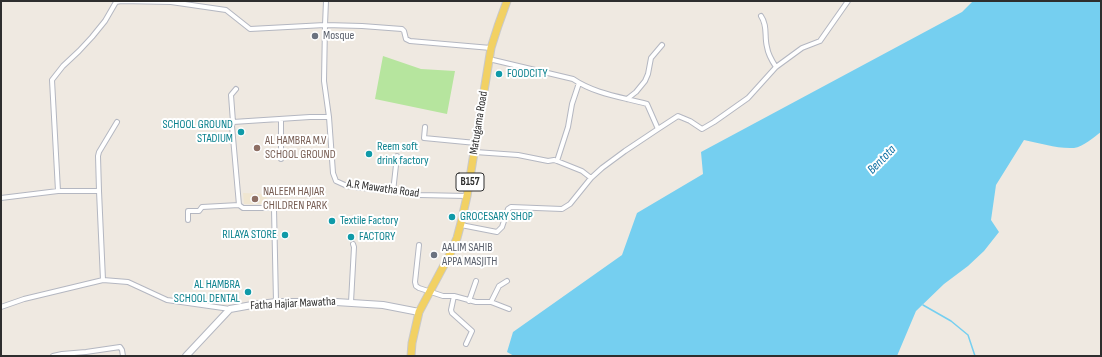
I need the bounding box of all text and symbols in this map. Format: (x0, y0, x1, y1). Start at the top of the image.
place label: Mosque (323, 29, 354, 43)
marker: Mosque (310, 31, 320, 41)
place label: FOODCITY (507, 67, 547, 81)
marker: FOODCITY (494, 69, 504, 79)
street label: Matugama Road (467, 90, 491, 156)
place label: SCHOOL GROUND STADIUM (162, 118, 233, 146)
marker: SCHOOL GROUND STADIUM (236, 127, 246, 137)
place label: AL HAMBRA M.V SCHOOL GROUND (265, 134, 336, 162)
place label: Reem soft drink factory (377, 140, 429, 168)
water label: Bentota (864, 142, 900, 178)
marker: AL HAMBRA M.V SCHOOL GROUND (252, 143, 262, 153)
marker: Reem soft drink factory (364, 149, 374, 159)
road number: B157 (456, 173, 484, 191)
street label: A.R Mawatha Road (346, 177, 420, 201)
place label: NALEEM HAJIAR CHILDREN PARK (263, 185, 327, 213)
marker: NALEEM HAJIAR CHILDREN PARK (250, 194, 260, 204)
place label: GROCESARY SHOP (460, 210, 533, 224)
marker: GROCESARY SHOP (447, 212, 457, 222)
place label: Textile Factory (340, 214, 398, 228)
marker: Textile Factory (327, 216, 337, 226)
place label: RILAYA STORE (222, 228, 277, 242)
marker: RILAYA STORE (280, 230, 290, 240)
place label: FACTORY (359, 230, 395, 244)
marker: FACTORY (346, 232, 356, 242)
place label: AALIM SAHIB APPA MASJITH (442, 241, 497, 269)
marker: AALIM SAHIB APPA MASJITH (429, 250, 439, 260)
place label: AL HAMBRA SCHOOL DENTAL (174, 278, 240, 306)
marker: AL HAMBRA SCHOOL DENTAL (243, 287, 253, 297)
street label: Fatha Hajiar Mawatha (250, 295, 336, 313)

